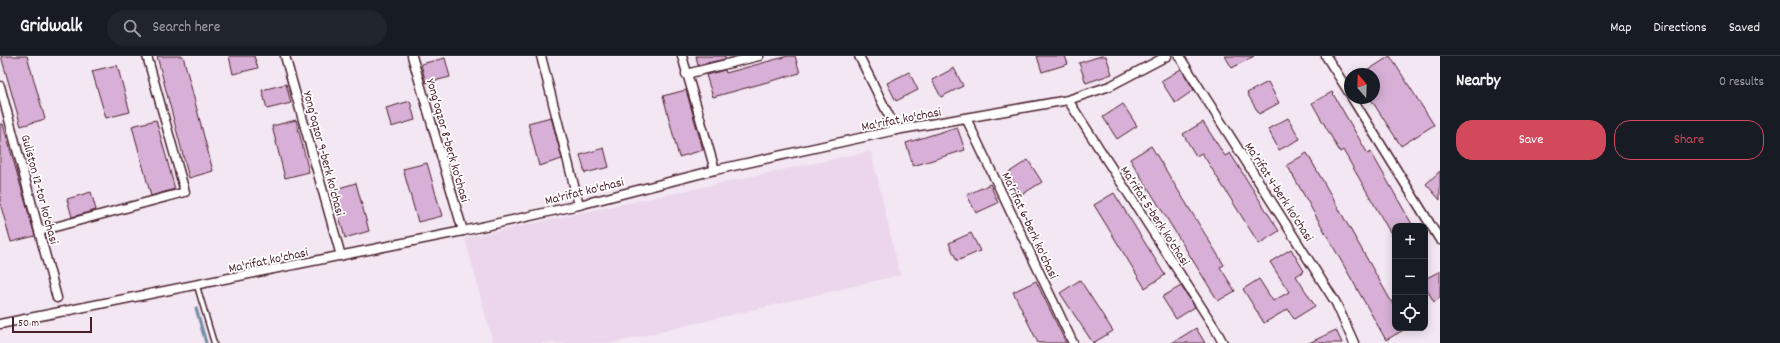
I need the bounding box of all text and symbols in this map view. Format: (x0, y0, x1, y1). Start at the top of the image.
search box (107, 10, 387, 46)
text: Gridwalk (20, 14, 83, 41)
icon: search (121, 17, 143, 39)
text: Search here (153, 17, 220, 39)
text: Map (1610, 18, 1632, 38)
text: Directions (1654, 18, 1707, 38)
text: Saved (1729, 18, 1760, 38)
north arrow (1344, 68, 1380, 104)
text: Nearby (1456, 70, 1500, 94)
text: 0 results (1719, 73, 1764, 92)
street label: Yong‘oqzor 8-berk ko'chasi (420, 77, 474, 205)
street label: Yong‘oqzor 9-berk ko'chasi (297, 89, 349, 219)
street label: Ma'rifat ko'chasi (860, 103, 944, 137)
button: Save (1456, 120, 1606, 160)
button: Share (1614, 120, 1764, 160)
street label: Guliston 12-tor ko'chasi (15, 133, 63, 247)
street label: Ma’rifat 4-berk ko'chasi (1239, 139, 1318, 246)
street label: Ma’rifat 5-berk ko'chasi (1114, 163, 1194, 271)
street label: Ma’rifat 6-berk ko'chasi (996, 169, 1062, 283)
street label: Ma'rifat ko'chasi (543, 173, 627, 211)
map controls (1392, 223, 1428, 331)
button: + (1392, 223, 1428, 259)
street label: Ma'rifat ko'chasi (227, 244, 311, 279)
button: − (1392, 259, 1428, 295)
button: locate (1392, 295, 1428, 331)
scale bar (12, 315, 92, 334)
text: 50 m (18, 316, 39, 332)

